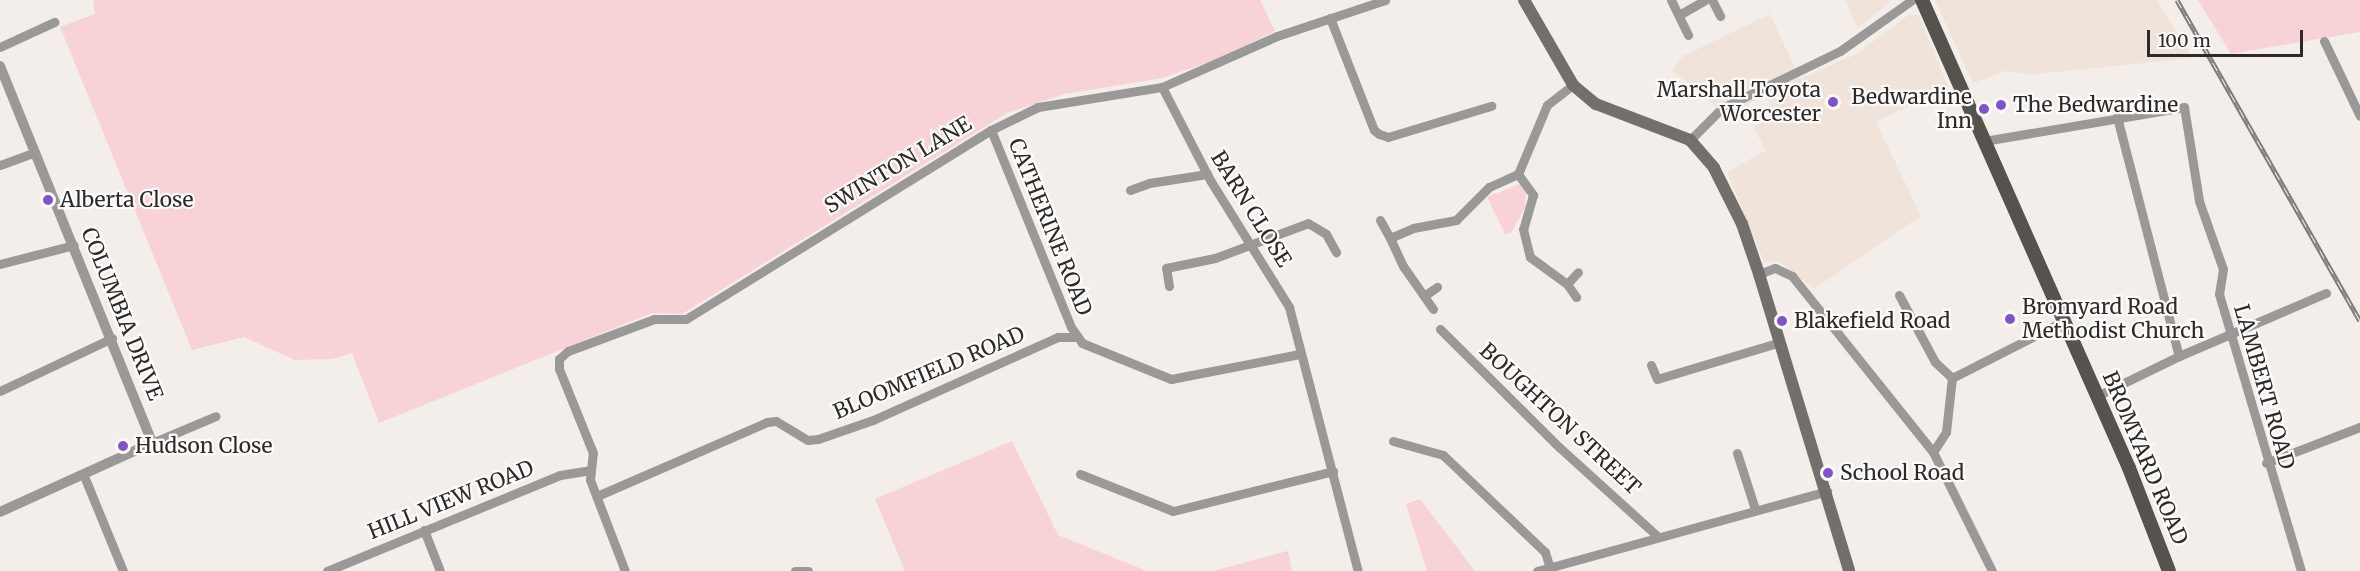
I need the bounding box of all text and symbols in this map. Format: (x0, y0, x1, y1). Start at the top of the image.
scale bar (2150, 18, 2306, 56)
text: 100 m (2158, 29, 2211, 52)
place label: Marshall Toyota Worcester (1657, 77, 1821, 127)
place label: Bedwardine Inn (1851, 84, 1972, 134)
place label: The Bedwardine (2013, 92, 2178, 118)
marker: Marshall Toyota Worcester (1826, 95, 1840, 109)
marker: The Bedwardine (1994, 98, 2008, 112)
marker: Bedwardine Inn (1977, 102, 1991, 116)
street label: SWINTON LANE (820, 111, 976, 219)
street label: CATHERINE ROAD (1003, 135, 1097, 319)
street label: BARN CLOSE (1205, 146, 1297, 272)
place label: Alberta Close (60, 187, 193, 213)
marker: Alberta Close (41, 193, 55, 207)
street label: COLUMBIA DRIVE (76, 224, 168, 404)
place label: Bromyard Road Methodist Church (2022, 294, 2204, 344)
street label: LAMBERT ROAD (2228, 302, 2300, 472)
place label: Blakefield Road (1794, 308, 1950, 334)
marker: Bromyard Road Methodist Church (2003, 312, 2017, 326)
marker: Blakefield Road (1775, 314, 1789, 328)
street label: BLOOMFIELD ROAD (830, 321, 1028, 425)
street label: BOUGHTON STREET (1474, 338, 1646, 500)
street label: BROMYARD ROAD (2097, 368, 2193, 548)
place label: Hudson Close (135, 433, 272, 459)
marker: Hudson Close (116, 439, 130, 453)
street label: HILL VIEW ROAD (364, 455, 538, 545)
place label: School Road (1840, 460, 1964, 486)
marker: School Road (1821, 466, 1835, 480)

